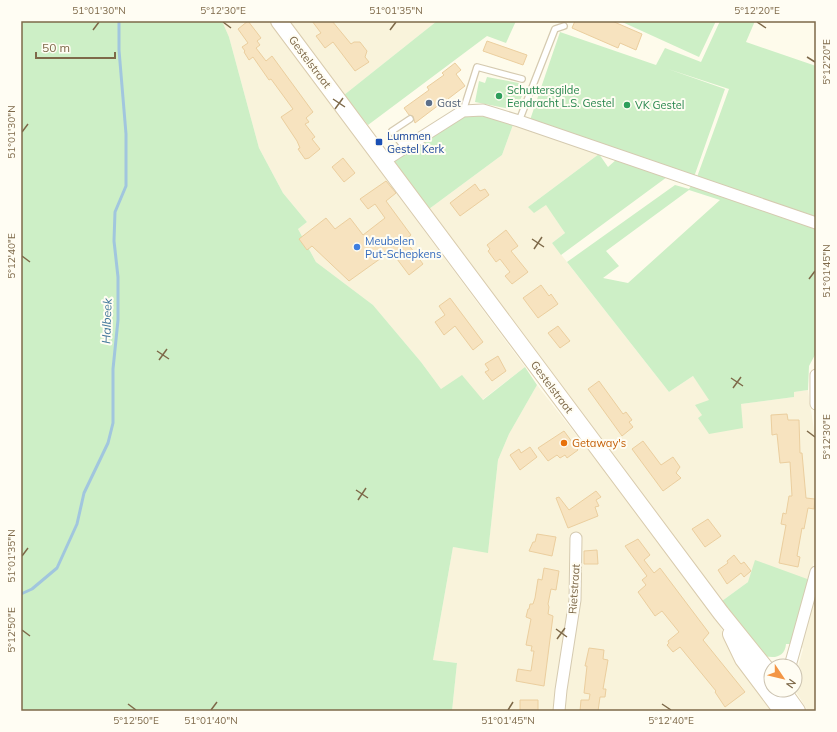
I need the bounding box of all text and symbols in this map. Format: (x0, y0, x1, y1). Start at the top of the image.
text: 51°01'30"N (72, 4, 126, 17)
text: 5°12'30"E (200, 4, 246, 17)
text: 51°01'35"N (369, 4, 423, 17)
text: 5°12'20"E (734, 4, 780, 17)
street label: Gestelstraat (286, 33, 334, 91)
scale bar (36, 34, 115, 60)
text: 5°12'20"E (820, 39, 833, 85)
text: 50 m (42, 40, 70, 55)
place label: Schuttersgilde Eendracht L.S. Gestel (507, 83, 614, 110)
marker: Schuttersgilde Eendracht L.S. Gestel (494, 91, 504, 101)
place label: Gast (437, 96, 461, 110)
marker: Gast (424, 98, 434, 108)
place label: VK Gestel (635, 98, 684, 112)
marker: VK Gestel (622, 100, 632, 110)
text: 51°01'30"N (5, 105, 18, 159)
place label: Lummen Gestel Kerk (387, 129, 445, 156)
marker: Lummen Gestel Kerk (374, 137, 384, 147)
text: 5°12'40"E (5, 233, 18, 279)
place label: Meubelen Put-Schepkens (365, 234, 441, 261)
marker: Meubelen Put-Schepkens (352, 242, 362, 252)
text: 51°01'45"N (820, 244, 833, 298)
water label: Halbeek (98, 297, 115, 344)
street label: Gestelstraat (528, 358, 576, 416)
text: 5°12'30"E (820, 414, 833, 460)
place label: Getaway's (572, 436, 626, 450)
marker: Getaway's (559, 438, 569, 448)
text: 51°01'35"N (5, 529, 18, 583)
street label: Rietstraat (565, 563, 583, 615)
text: 5°12'50"E (5, 607, 18, 653)
north arrow (763, 658, 803, 698)
text: N (783, 676, 799, 691)
text: 5°12'50"E (113, 714, 159, 727)
text: 51°01'40"N (184, 714, 238, 727)
text: 51°01'45"N (481, 714, 535, 727)
text: 5°12'40"E (648, 714, 694, 727)

